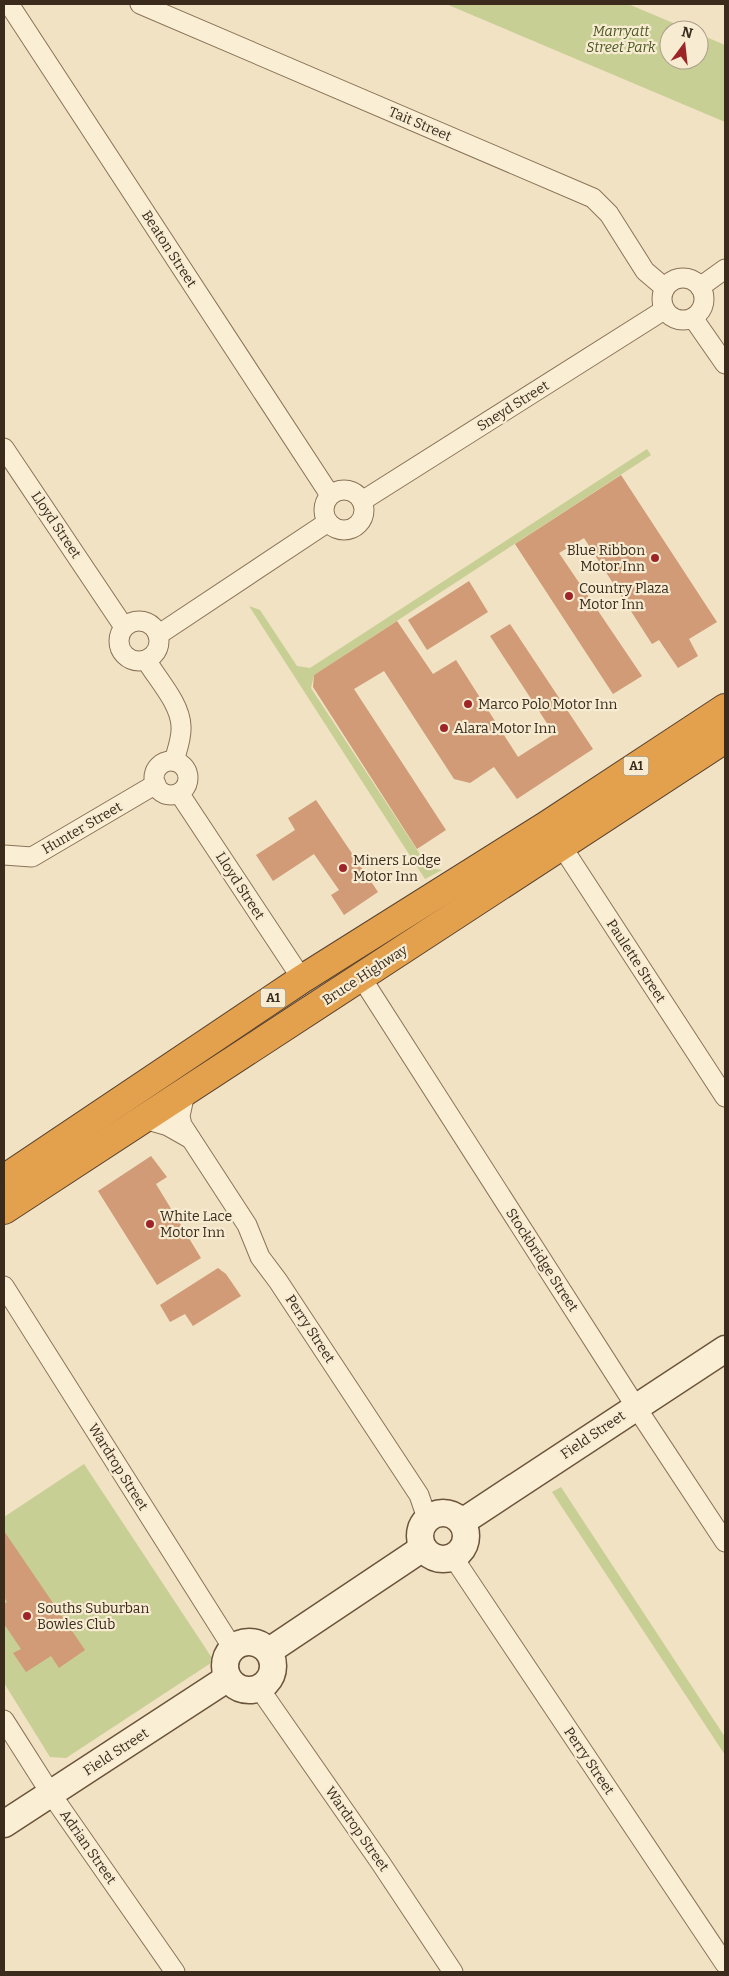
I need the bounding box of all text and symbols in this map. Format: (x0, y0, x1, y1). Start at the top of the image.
north arrow (659, 20, 709, 70)
park label: Marryatt Street Park (586, 23, 656, 56)
text: N (680, 23, 695, 43)
street label: Tait Street (386, 103, 454, 145)
street label: Beaton Street (138, 207, 200, 291)
street label: Sneyd Street (474, 377, 552, 435)
street label: Lloyd Street (27, 488, 85, 562)
place label: Blue Ribbon Motor Inn (567, 542, 645, 575)
marker: Blue Ribbon Motor Inn (649, 552, 661, 564)
place label: Country Plaza Motor Inn (579, 580, 669, 613)
marker: Country Plaza Motor Inn (563, 590, 575, 602)
place label: Marco Polo Motor Inn (478, 696, 618, 713)
marker: Marco Polo Motor Inn (462, 698, 474, 710)
place label: Alara Motor Inn (454, 720, 556, 737)
marker: Alara Motor Inn (438, 722, 450, 734)
road number: A1 (624, 756, 648, 776)
street label: Hunter Street (39, 798, 125, 858)
street label: Lloyd Street (212, 849, 268, 923)
place label: Miners Lodge Motor Inn (353, 852, 441, 885)
marker: Miners Lodge Motor Inn (337, 862, 349, 874)
street label: Paulette Street (603, 916, 669, 1006)
street label: Bruce Highway (319, 941, 411, 1009)
road number: A1 (260, 988, 286, 1008)
street label: Stockbridge Street (502, 1205, 582, 1315)
place label: White Lace Motor Inn (160, 1208, 232, 1241)
marker: White Lace Motor Inn (144, 1218, 156, 1230)
street label: Perry Street (282, 1292, 338, 1366)
street label: Field Street (558, 1407, 628, 1463)
street label: Wardrop Street (84, 1420, 152, 1514)
place label: Souths Suburban Bowles Club (37, 1600, 149, 1633)
marker: Souths Suburban Bowles Club (21, 1610, 33, 1622)
street label: Perry Street (560, 1724, 618, 1798)
street label: Field Street (80, 1725, 152, 1779)
street label: Wardrop Street (321, 1783, 393, 1875)
street label: Adrian Street (56, 1807, 120, 1887)

